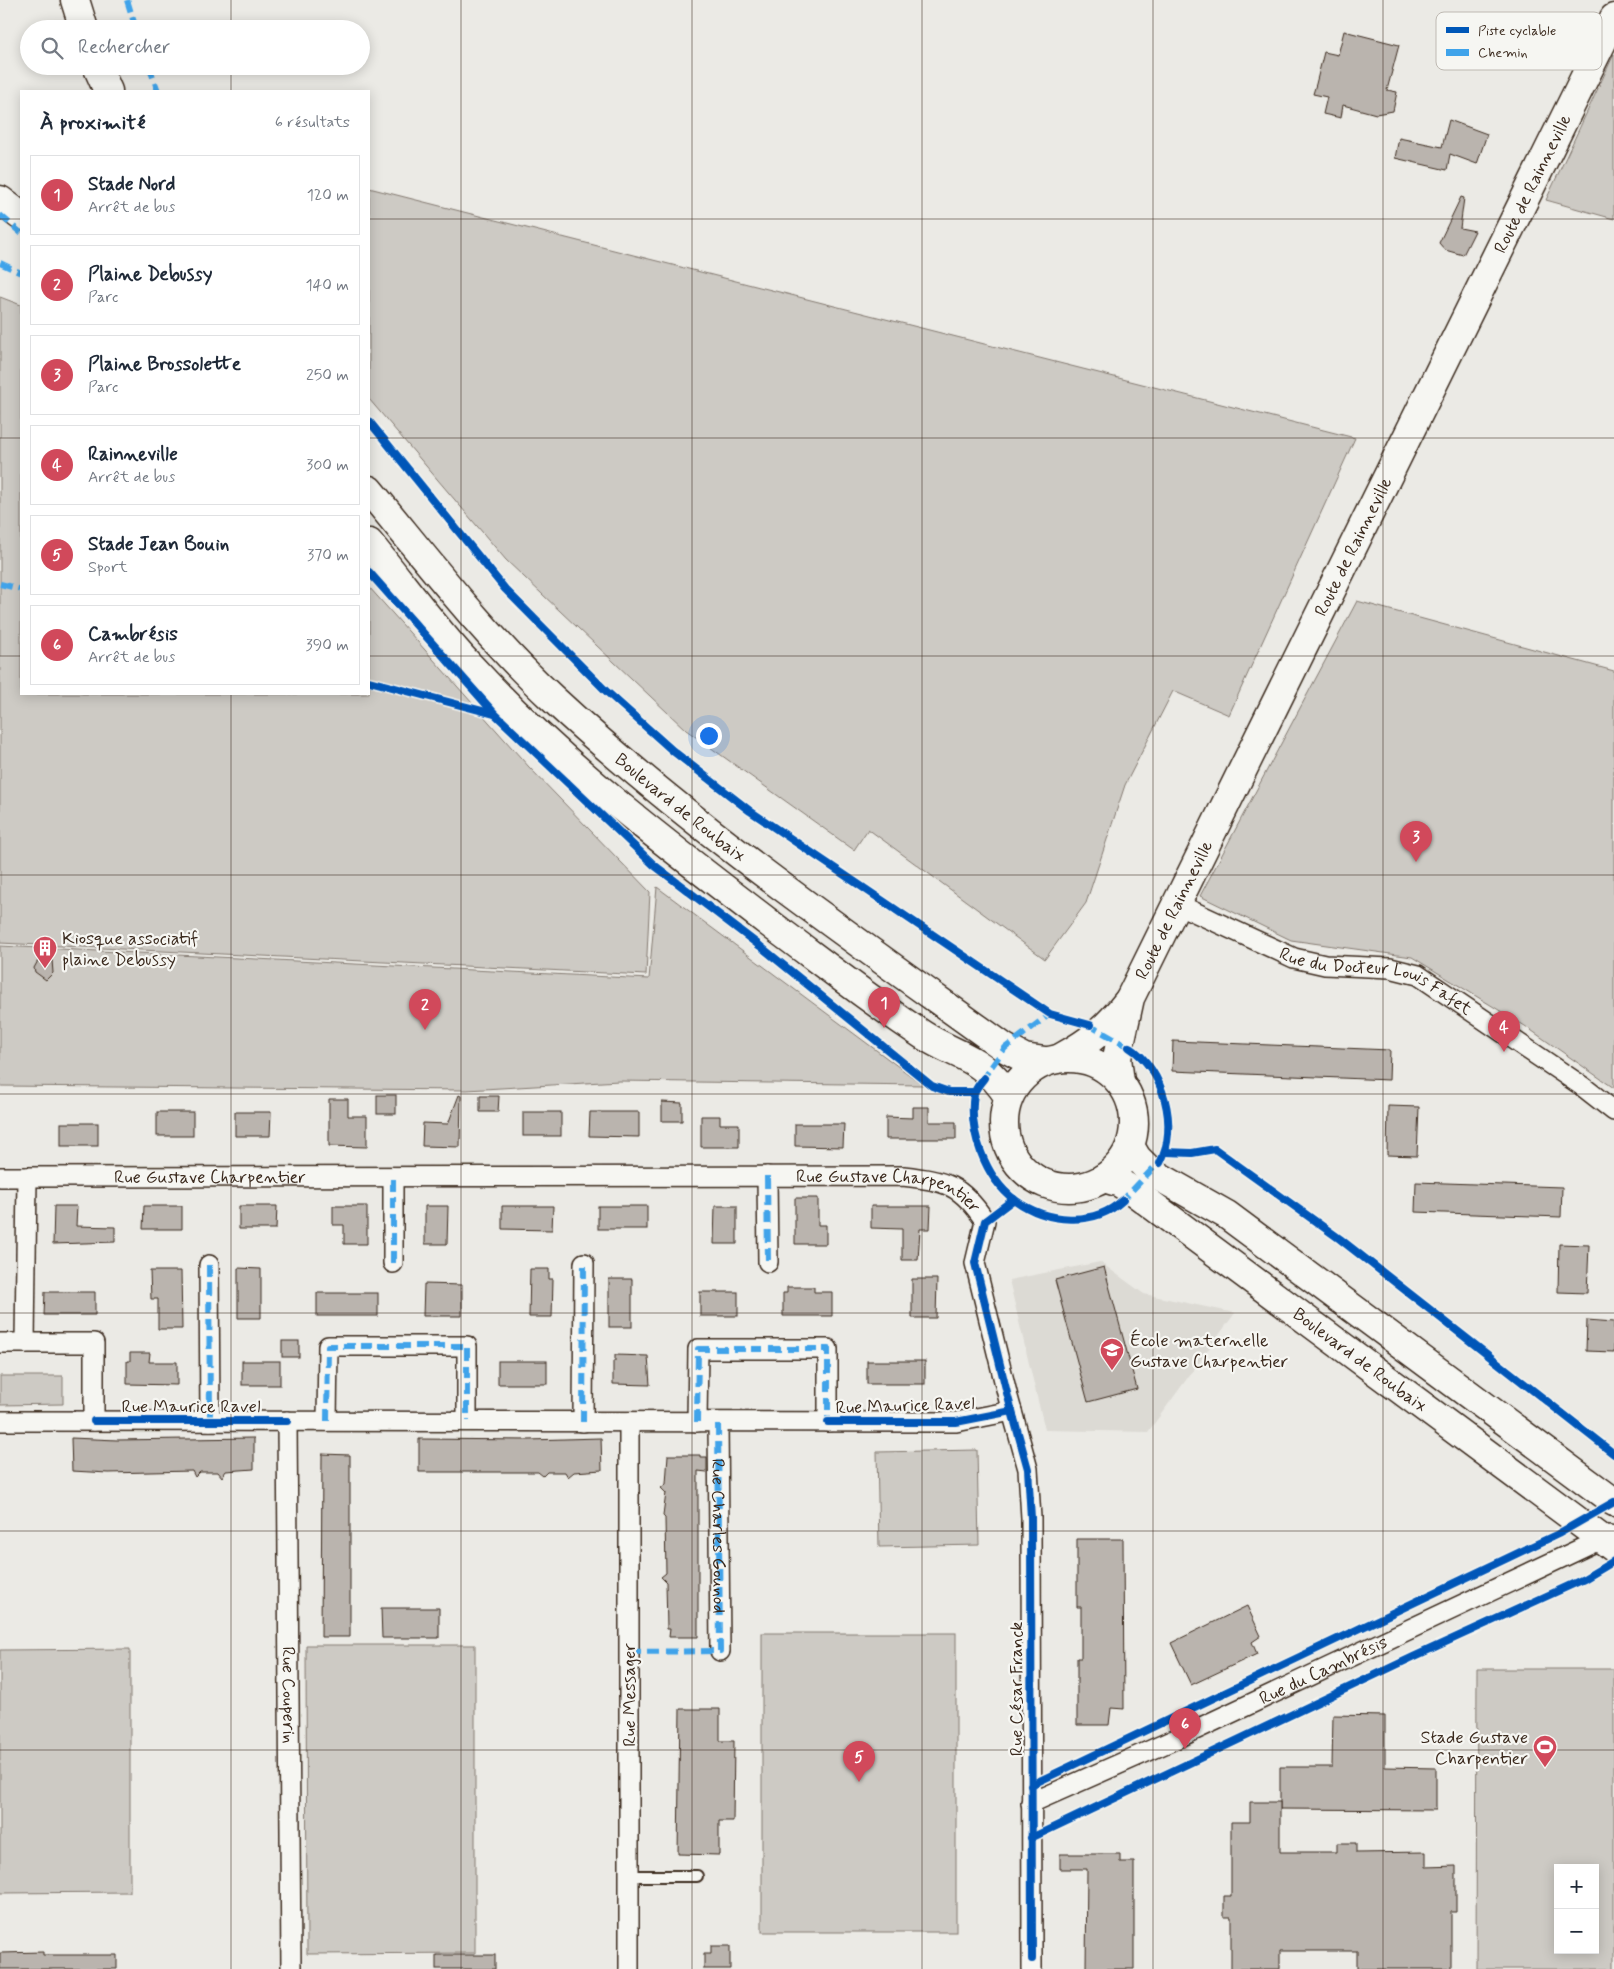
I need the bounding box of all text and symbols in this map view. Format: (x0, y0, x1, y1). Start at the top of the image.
legend (1436, 12, 1602, 70)
search box (20, 20, 370, 75)
text: Piste cyclable (1478, 22, 1556, 40)
icon: search (38, 34, 66, 62)
text: Rechercher (78, 35, 170, 60)
text: Chemin (1478, 44, 1528, 62)
text: À proximité (40, 109, 146, 137)
street label: Route de Rainneville (1489, 110, 1578, 258)
text: 6 résultats (275, 112, 350, 133)
text: Stade Nord (88, 172, 175, 197)
text: 1 (53, 185, 61, 206)
text: 120 m (307, 185, 349, 206)
text: Arrêt de bus (88, 197, 175, 218)
text: Plaine Debussy (88, 262, 212, 287)
text: 2 (53, 275, 61, 296)
text: 140 m (305, 275, 349, 296)
text: Parc (88, 287, 118, 308)
text: Plaine Brossolette (88, 352, 241, 377)
text: 3 (53, 365, 61, 386)
text: 250 m (306, 365, 349, 386)
text: Parc (88, 377, 118, 398)
text: Rainneville (88, 442, 178, 467)
text: 4 (52, 455, 62, 476)
text: 300 m (306, 455, 349, 476)
text: Arrêt de bus (88, 467, 175, 488)
street label: Route de Rainneville (1309, 473, 1398, 621)
text: Stade Jean Bouin (88, 532, 229, 557)
text: 5 (52, 545, 62, 566)
text: 370 m (307, 545, 349, 566)
text: Sport (88, 557, 128, 578)
text: Cambrésis (88, 622, 178, 647)
text: 6 (53, 635, 61, 656)
text: 390 m (306, 635, 349, 656)
text: Arrêt de bus (88, 647, 175, 668)
your location (696, 723, 722, 749)
street label: Boulevard de Roubaix (609, 748, 750, 868)
pin: 3 (1400, 821, 1432, 862)
street label: Route de Rainneville (1130, 837, 1219, 984)
place label: Kiosque associatif plaine Debussy (62, 927, 199, 972)
building icon: Kiosque associatif plaine Debussy (32, 935, 58, 969)
street label: Rue du Docteur Louis Fafet (1275, 942, 1477, 1022)
pin: 1 (868, 987, 900, 1028)
pin: 2 (409, 989, 441, 1030)
pin: 4 (1488, 1011, 1520, 1052)
street label: Rue Gustave Charpentier (796, 1165, 986, 1218)
street label: Rue Gustave Charpentier (114, 1166, 306, 1190)
street label: Boulevard de Roubaix (1288, 1303, 1432, 1418)
place label: École maternelle Gustave Charpentier (1130, 1329, 1289, 1374)
school or university icon: École maternelle Gustave Charpentier (1099, 1337, 1125, 1371)
street label: Rue Maurice Ravel (835, 1392, 975, 1420)
street label: Rue Maurice Ravel (121, 1395, 261, 1419)
street label: Rue Charles Gounod (705, 1458, 731, 1614)
street label: Rue César Franck (1005, 1622, 1029, 1756)
street label: Rue du Cambrésis (1256, 1630, 1391, 1711)
street label: Rue Messager (618, 1643, 642, 1747)
street label: Rue Couperin (276, 1646, 300, 1744)
pin: 6 (1169, 1708, 1201, 1749)
place label: Stade Gustave Charpentier (1420, 1726, 1528, 1771)
sports icon: Stade Gustave Charpentier (1532, 1734, 1558, 1768)
pin: 5 (843, 1741, 875, 1782)
map controls (1554, 1864, 1599, 1954)
button: + (1554, 1864, 1599, 1909)
button: − (1554, 1909, 1599, 1954)

